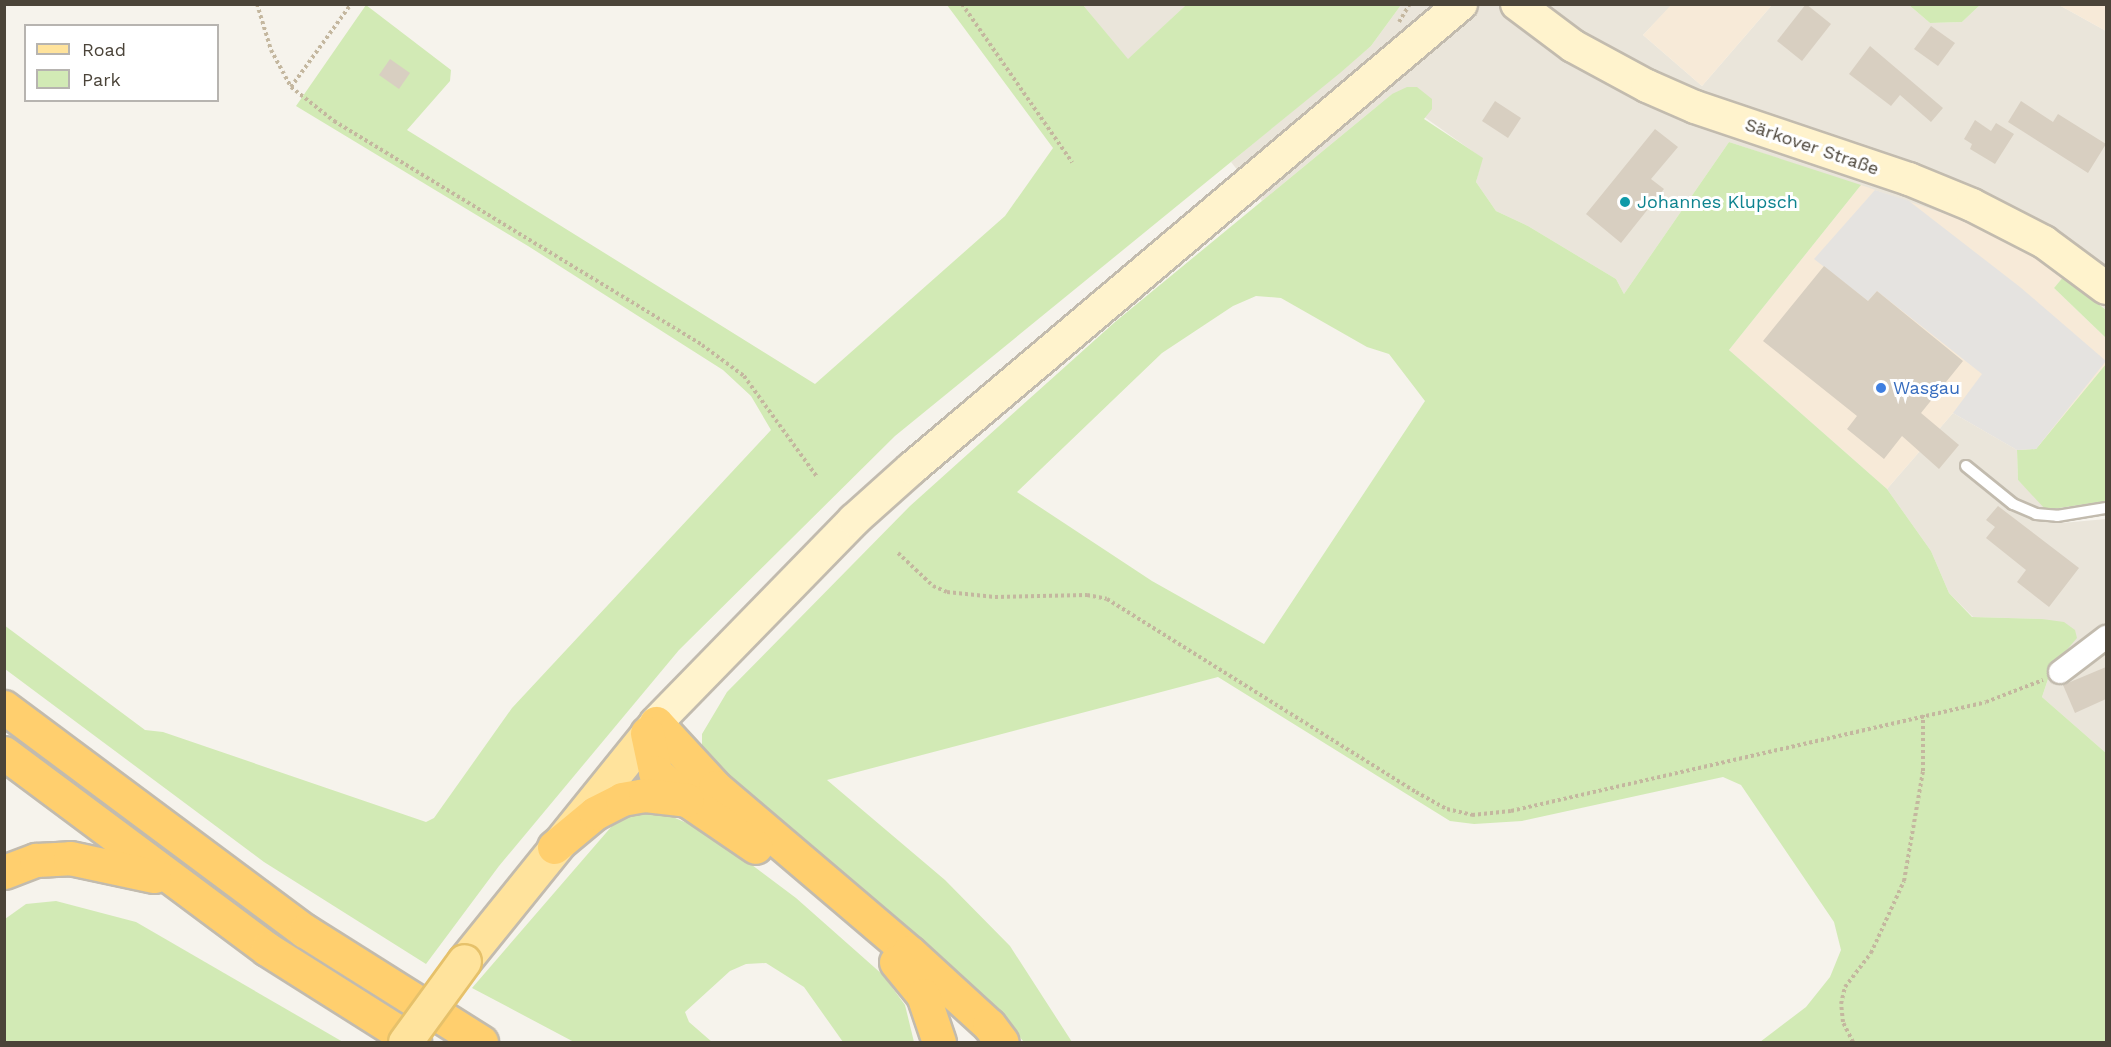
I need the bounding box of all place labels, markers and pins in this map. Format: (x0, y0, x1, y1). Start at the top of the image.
place label: Johannes Klupsch (1637, 191, 1798, 213)
marker: Johannes Klupsch (1618, 195, 1632, 209)
place label: Wasgau (1893, 377, 1960, 399)
marker: Wasgau (1874, 381, 1888, 395)

